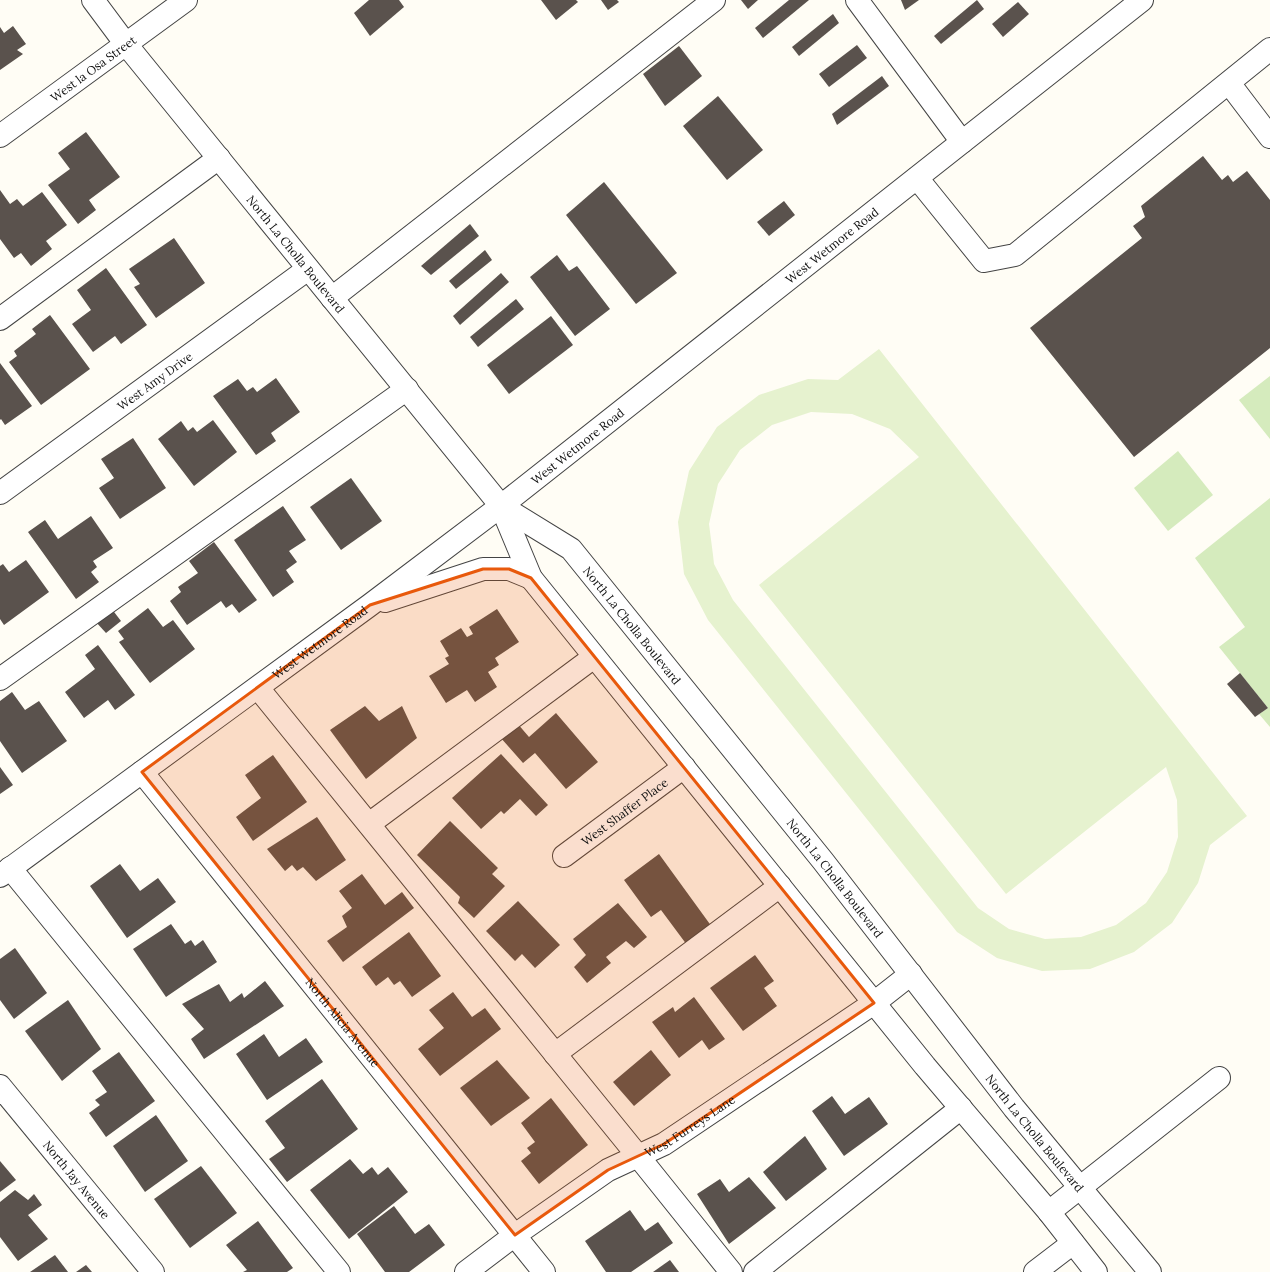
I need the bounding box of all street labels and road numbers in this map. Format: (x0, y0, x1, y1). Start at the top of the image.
street label: West la Osa Street (47, 32, 139, 104)
street label: North La Cholla Boulevard (244, 192, 348, 316)
street label: West Wetmore Road (782, 204, 881, 286)
street label: West Amy Drive (114, 348, 195, 413)
street label: West Wetmore Road (528, 404, 627, 487)
street label: North La Cholla Boulevard (580, 563, 685, 687)
street label: West Wetmore Road (269, 602, 370, 682)
street label: West Shaffer Place (578, 774, 671, 848)
street label: North La Cholla Boulevard (784, 815, 887, 940)
street label: North Alicia Avenue (303, 974, 384, 1070)
street label: North La Cholla Boulevard (983, 1071, 1088, 1195)
street label: West Furreys Lane (642, 1091, 738, 1159)
street label: North Jay Avenue (40, 1137, 114, 1222)

